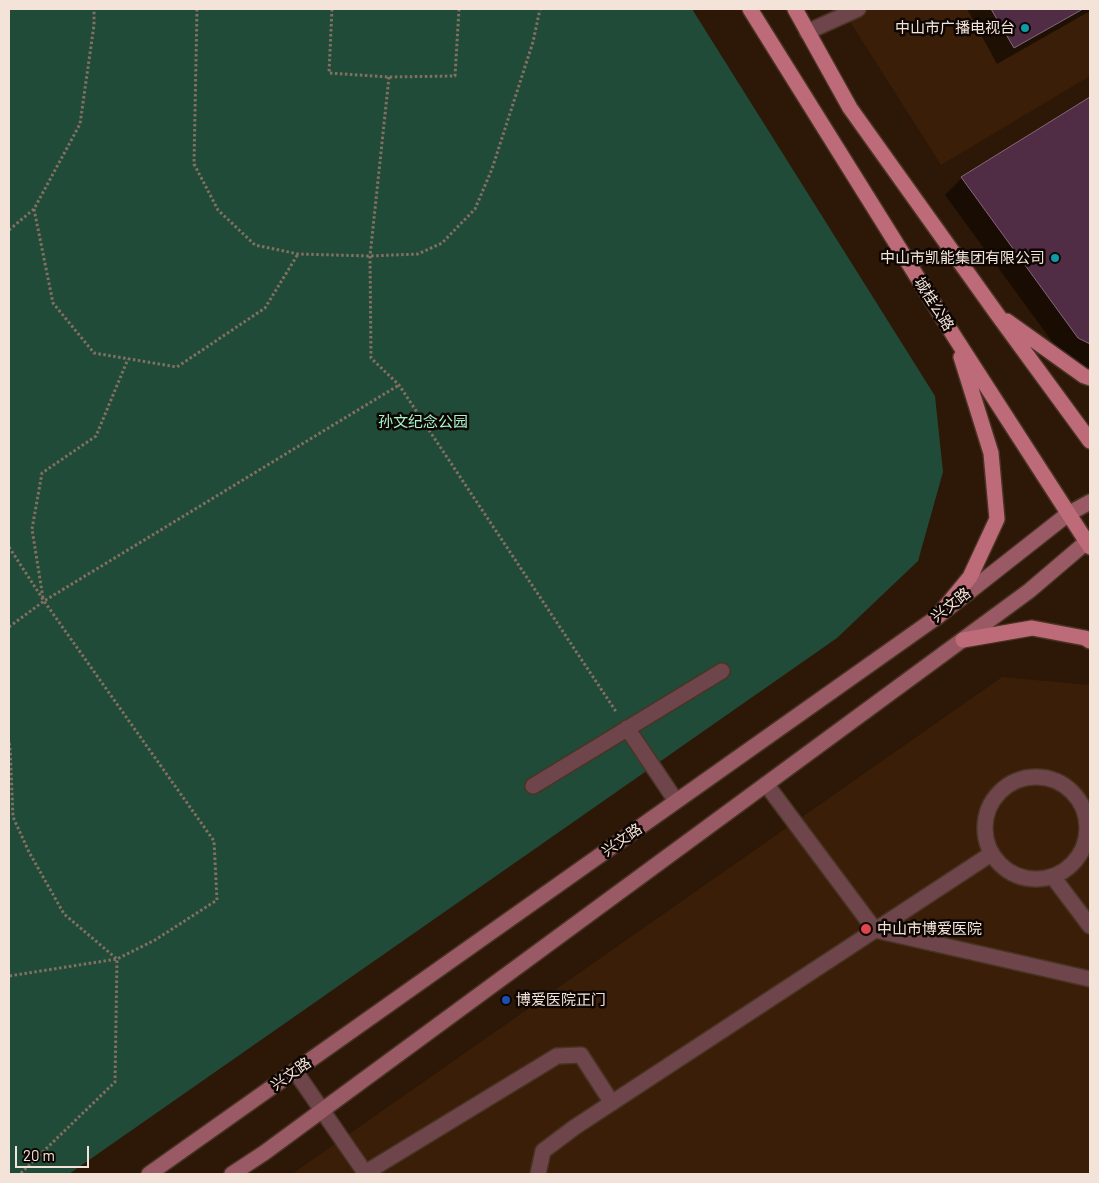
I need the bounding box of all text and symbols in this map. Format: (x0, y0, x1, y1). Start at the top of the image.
place label: 中山市广播电视台 (895, 19, 1015, 37)
marker: 中山市广播电视台 (1019, 22, 1031, 34)
place label: 中山市凯能集团有限公司 (880, 249, 1045, 267)
marker: 中山市凯能集团有限公司 (1049, 252, 1061, 264)
street label: 城桂公路 (910, 274, 958, 334)
park label: 孙文纪念公园 (378, 413, 468, 431)
street label: 兴文路 (928, 584, 974, 626)
street label: 兴文路 (598, 820, 646, 860)
place label: 中山市博爱医院 (877, 920, 982, 938)
marker: 中山市博爱医院 (859, 922, 873, 936)
place label: 博爱医院正门 (516, 991, 606, 1009)
marker: 博爱医院正门 (500, 994, 512, 1006)
street label: 兴文路 (267, 1054, 315, 1094)
scale bar (18, 1136, 91, 1168)
text: 20 m (23, 1146, 55, 1164)

